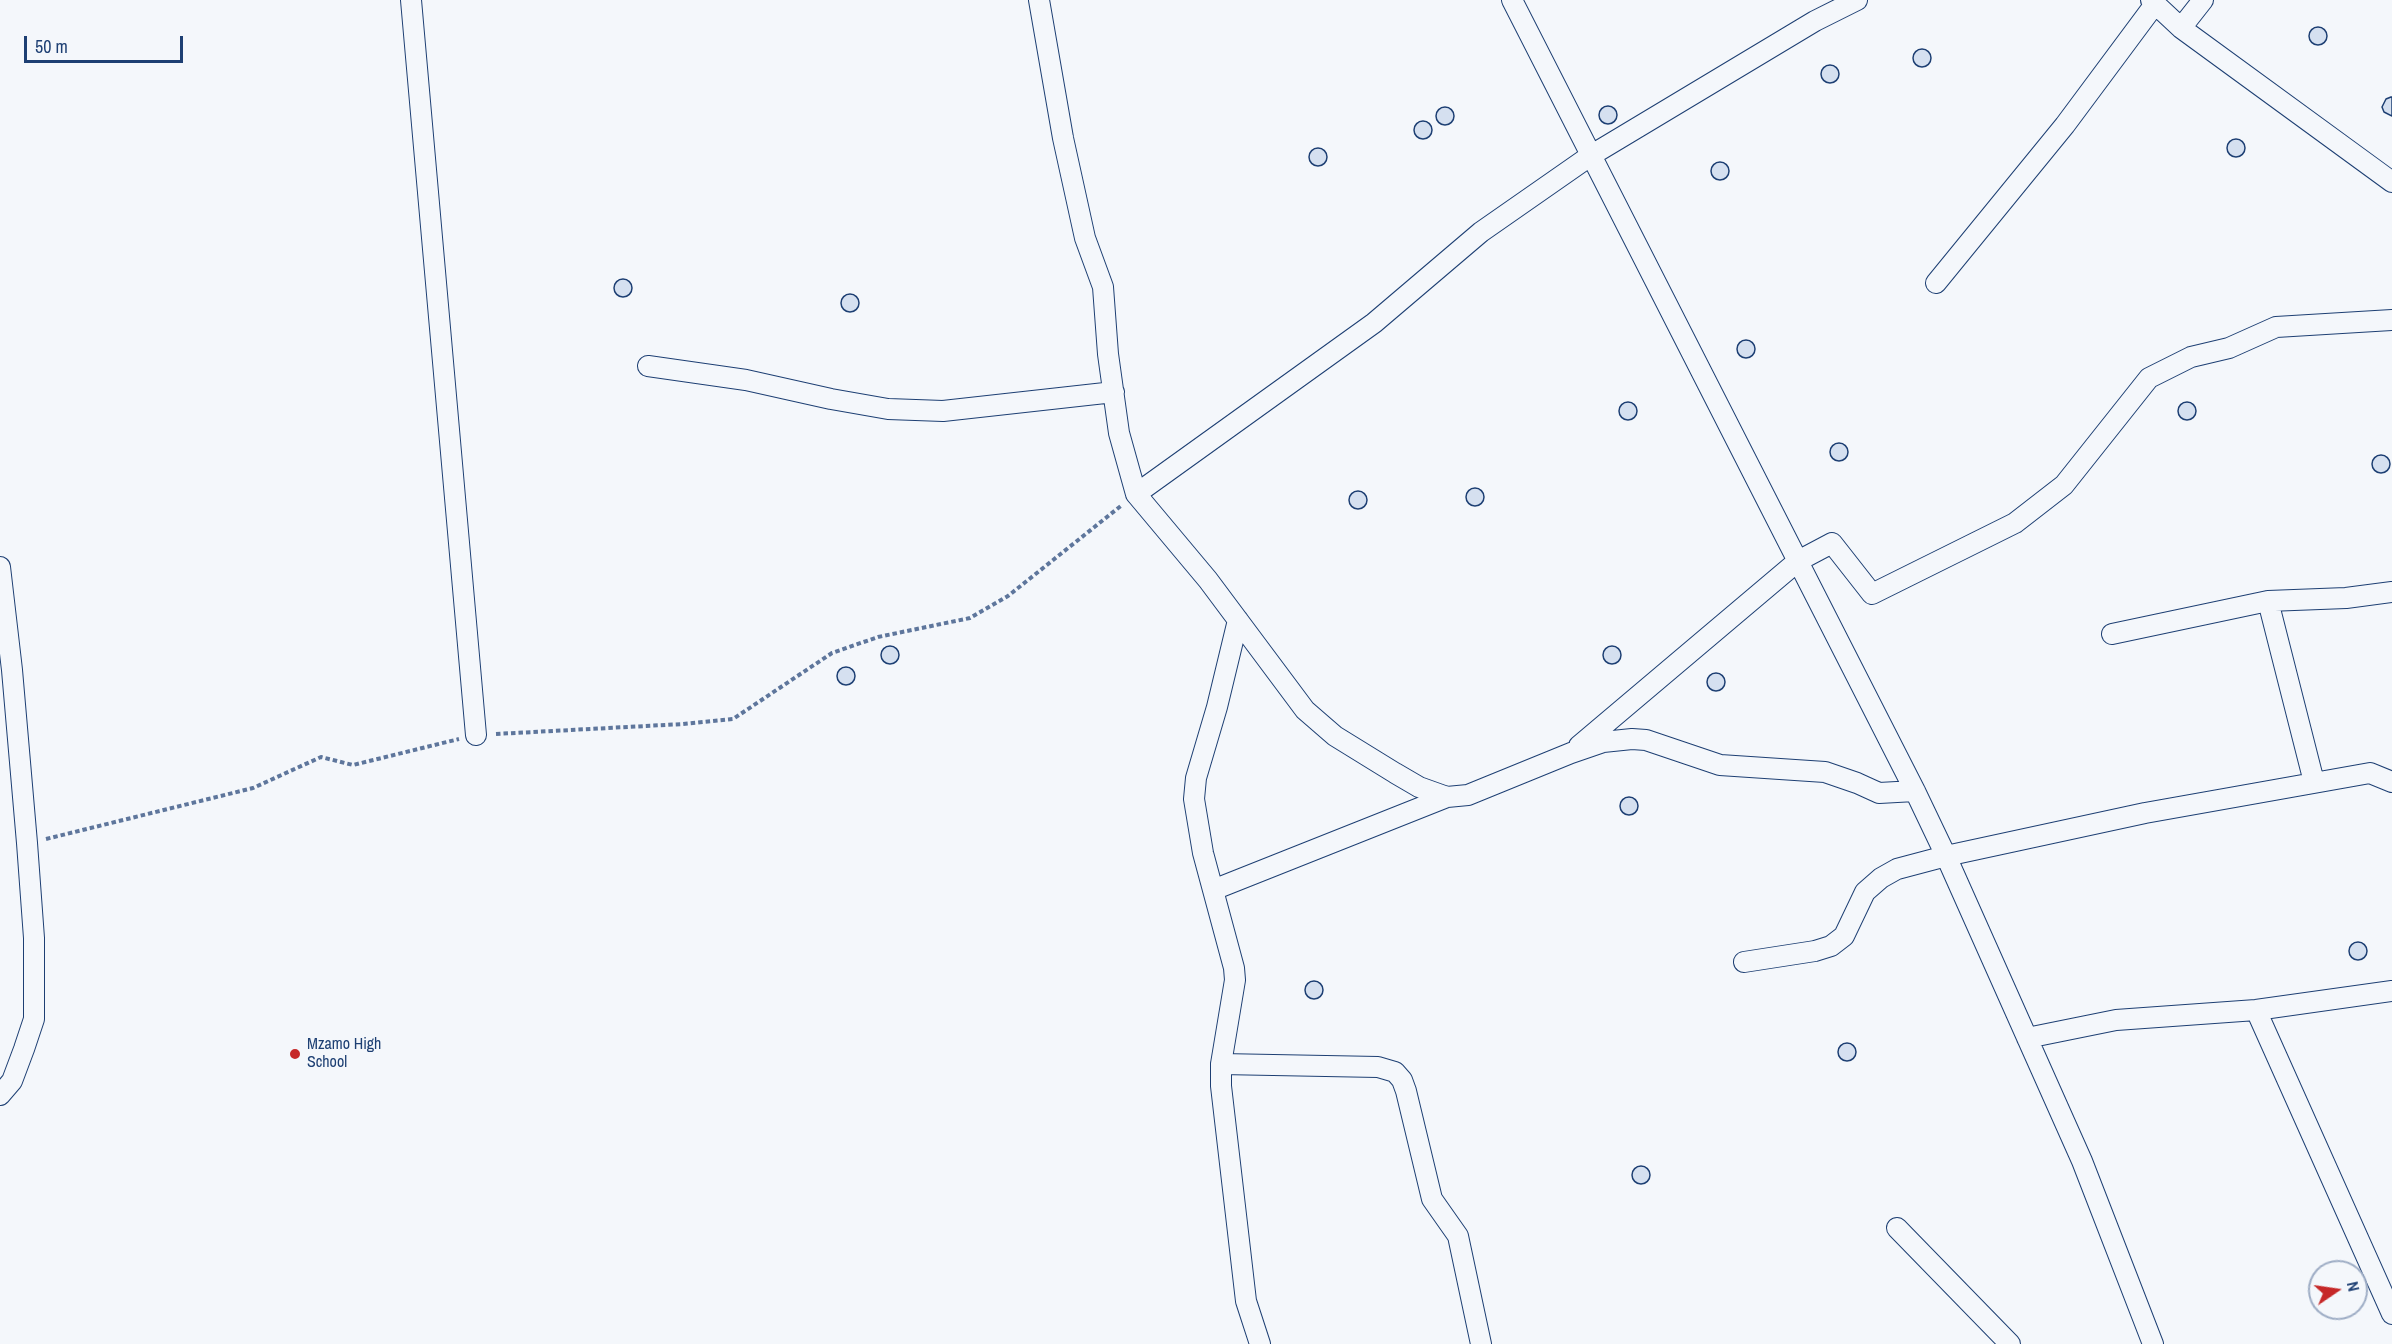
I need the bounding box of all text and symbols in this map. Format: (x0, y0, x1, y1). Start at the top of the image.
scale bar (27, 24, 186, 62)
text: 50 m (35, 34, 68, 59)
place label: Mzamo High School (307, 1035, 381, 1073)
marker: Mzamo High School (288, 1047, 302, 1061)
north arrow (2308, 1260, 2368, 1320)
text: N (2342, 1279, 2365, 1293)

